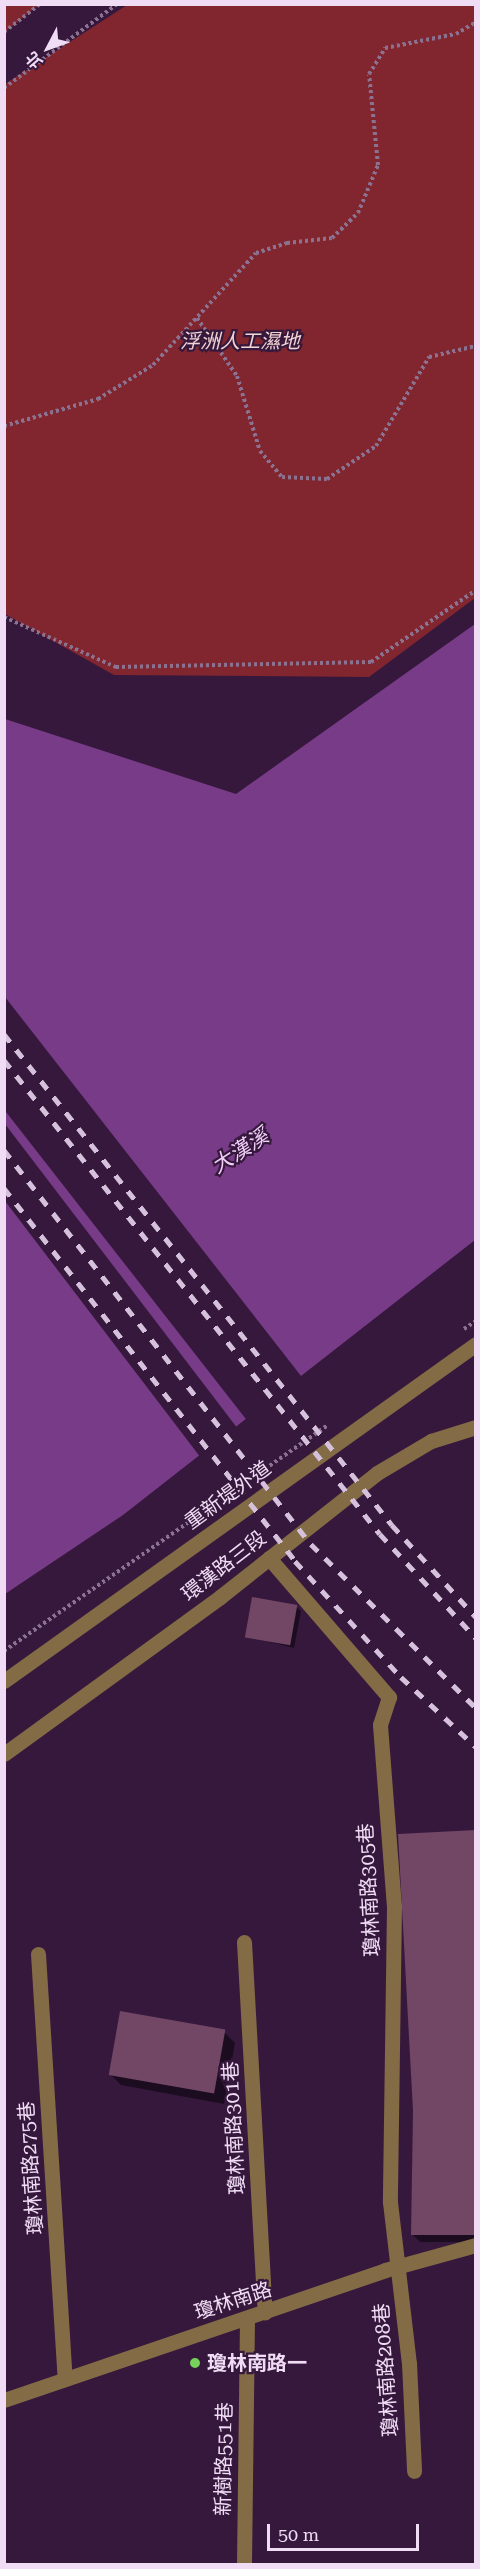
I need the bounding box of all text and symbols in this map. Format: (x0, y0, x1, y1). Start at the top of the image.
north arrow (18, 18, 78, 78)
text: 北 (22, 48, 46, 72)
park label: 浮洲人工濕地 (180, 329, 300, 353)
water label: 大漢溪 (207, 1123, 273, 1179)
street label: 重新堤外道 (180, 1456, 276, 1534)
street label: 環漢路三段 (177, 1526, 271, 1606)
street label: 瓊林南路305巷 (354, 1823, 384, 1957)
street label: 瓊林南路301巷 (219, 2061, 249, 2195)
street label: 瓊林南路275巷 (14, 2101, 48, 2235)
street label: 瓊林南路 (191, 2277, 275, 2325)
street label: 瓊林南路208巷 (369, 2303, 403, 2437)
place label: 瓊林南路一 (207, 2351, 307, 2375)
marker: 瓊林南路一 (188, 2356, 202, 2370)
street label: 新樹路551巷 (211, 2402, 237, 2516)
scale bar (270, 2512, 422, 2550)
text: 50 m (278, 2524, 319, 2545)

